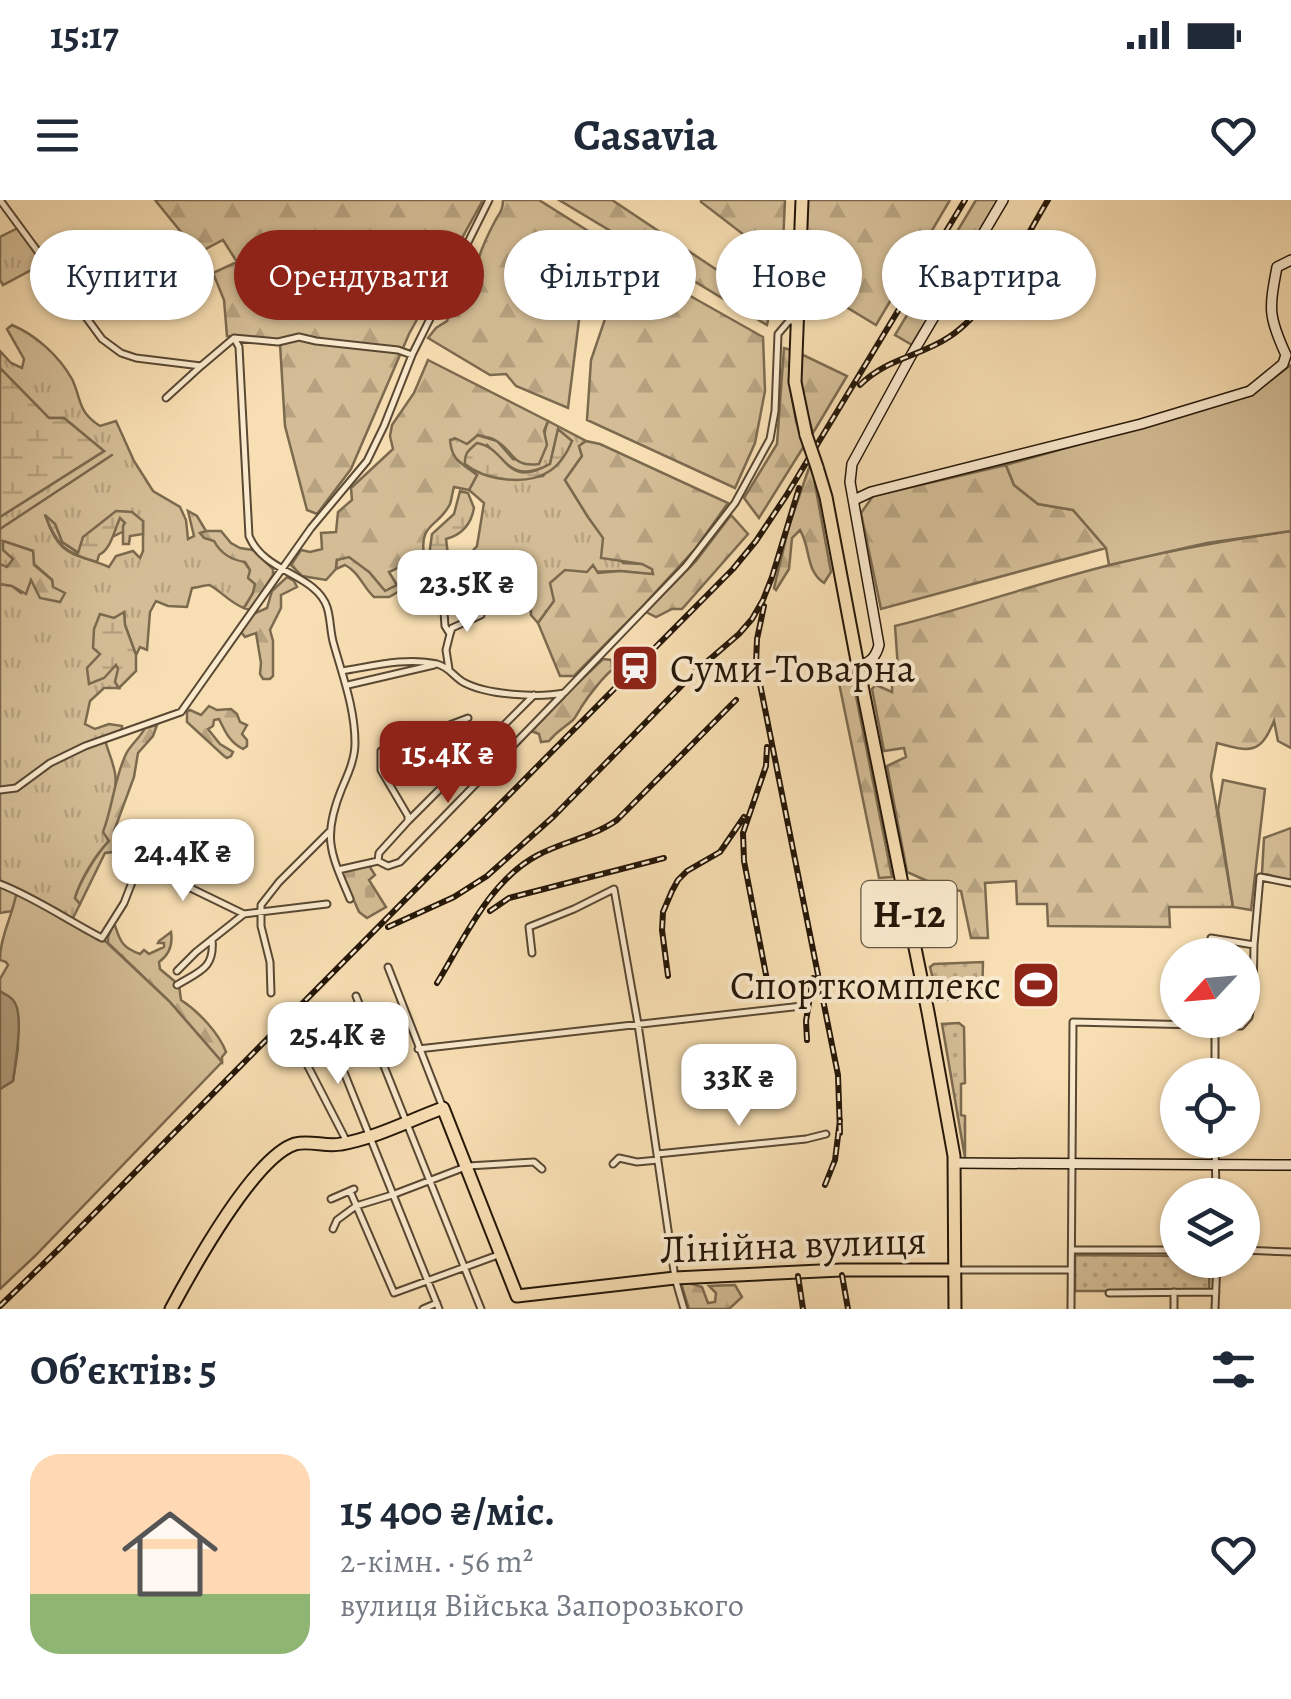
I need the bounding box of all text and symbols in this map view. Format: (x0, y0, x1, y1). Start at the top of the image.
text: 15:17 (50, 9, 119, 61)
text: Casavia (573, 104, 718, 166)
icon: menu (30, 108, 85, 163)
icon: heart (1206, 108, 1261, 163)
chip: Купити (30, 230, 214, 320)
chip: Орендувати (234, 230, 484, 320)
chip: Фільтри (504, 230, 696, 320)
chip: Нове (716, 230, 862, 320)
chip: Квартира (882, 230, 1096, 320)
pin: 23.5K ₴ (375, 550, 559, 635)
text: 23.5K ₴ (419, 560, 515, 604)
place label: Суми-Товарна (670, 641, 916, 696)
station icon: Суми-Товарна (609, 642, 661, 694)
pin: 15.4K ₴ (356, 721, 540, 806)
text: 15.4K ₴ (402, 731, 494, 775)
pin: 24.4K ₴ (91, 819, 275, 904)
text: 24.4K ₴ (134, 829, 232, 873)
road number: Н-12 (862, 881, 956, 947)
north arrow (1160, 938, 1260, 1038)
map controls (1160, 938, 1260, 1278)
place label: Спорткомплекс (730, 958, 1001, 1013)
sports icon: Спорткомплекс (1010, 959, 1062, 1011)
pin: 25.4K ₴ (246, 1002, 430, 1087)
text: 25.4K ₴ (290, 1012, 386, 1056)
pin: 33K ₴ (669, 1044, 809, 1129)
text: 33K ₴ (703, 1054, 775, 1098)
button: locate (1160, 1058, 1260, 1158)
button: layers (1160, 1178, 1260, 1278)
street label: Лінійна вулиця (659, 1212, 927, 1277)
text: Об’єктів: 5 (30, 1341, 217, 1398)
icon: filters (1206, 1342, 1261, 1397)
text: 15 400 ₴/міс. (340, 1482, 555, 1539)
icon: home (110, 1494, 230, 1614)
icon: heart (1206, 1527, 1261, 1582)
text: 2-кімн. · 56 m² (340, 1539, 533, 1583)
text: вулиця Війська Запорозького (340, 1583, 744, 1627)

